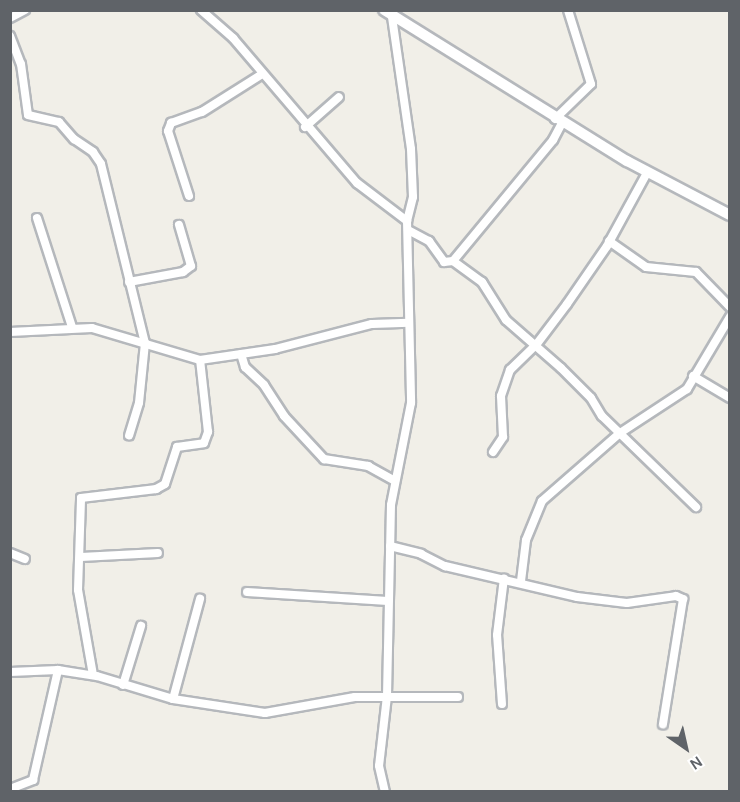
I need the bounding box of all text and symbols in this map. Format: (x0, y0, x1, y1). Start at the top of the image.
north arrow (656, 718, 716, 778)
text: N (686, 752, 706, 774)

